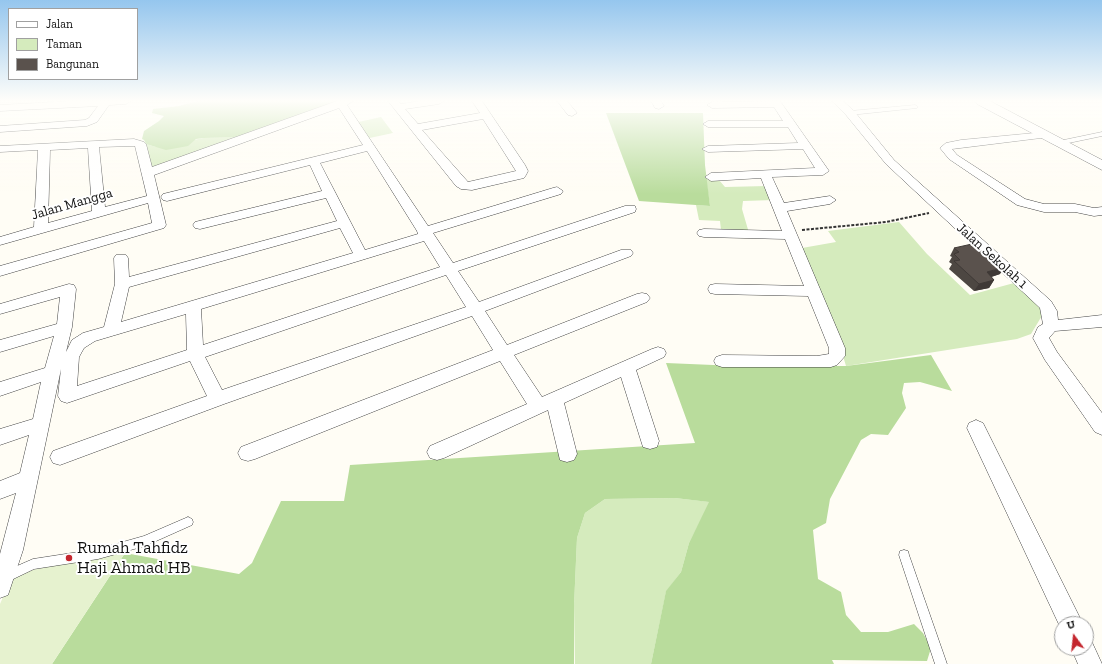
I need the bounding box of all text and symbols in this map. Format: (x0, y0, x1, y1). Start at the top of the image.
legend (8, 8, 138, 80)
text: Jalan (46, 17, 73, 31)
text: Taman (46, 37, 82, 51)
text: Bangunan (46, 57, 99, 71)
street label: Jalan Mangga (30, 184, 114, 224)
street label: Jalan Sekolah 1 (953, 220, 1031, 292)
place label: Rumah Tahfidz Haji Ahmad HB (77, 538, 190, 578)
marker: Rumah Tahfidz Haji Ahmad HB (64, 553, 74, 563)
north arrow (1054, 616, 1094, 656)
text: U (1066, 618, 1077, 632)

